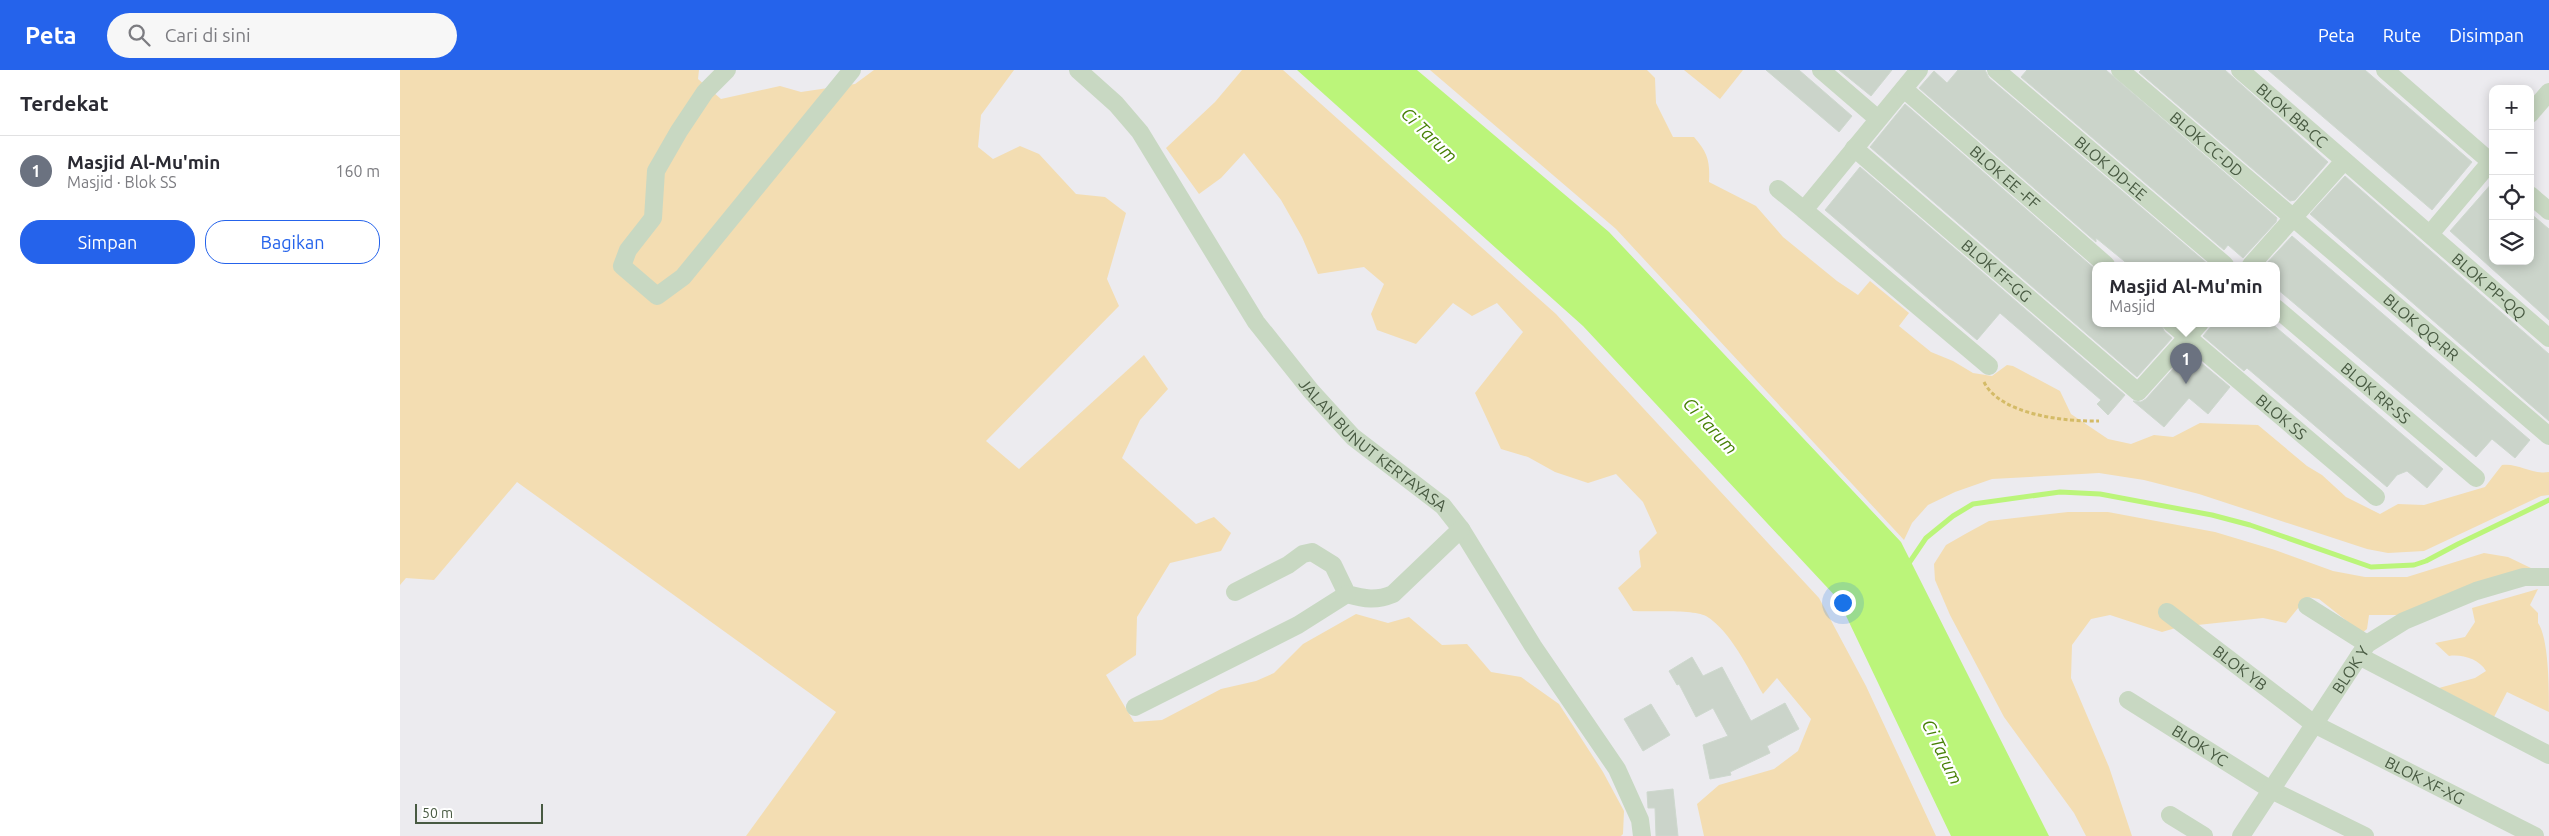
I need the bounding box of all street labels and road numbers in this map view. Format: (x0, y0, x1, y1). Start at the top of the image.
street label: BLOK BB-CC (2253, 80, 2331, 151)
street label: BLOK CC-DD (2167, 108, 2247, 180)
street label: BLOK DD-EE (2071, 132, 2151, 204)
street label: BLOK EE -FF (1966, 142, 2044, 212)
street label: BLOK FF-GG (1958, 236, 2035, 305)
street label: BLOK PP-QQ (2449, 249, 2530, 323)
street label: BLOK QQ-RR (2380, 290, 2463, 364)
street label: BLOK RR-SS (2338, 358, 2414, 427)
street label: JALAN BUNUT KERTAYASA (1295, 375, 1451, 515)
street label: BLOK SS (2253, 390, 2310, 443)
street label: BLOK YB (2210, 641, 2271, 694)
street label: BLOK Y (2328, 642, 2373, 697)
street label: BLOK YC (2169, 721, 2231, 770)
street label: BLOK XF-XG (2382, 753, 2467, 808)

